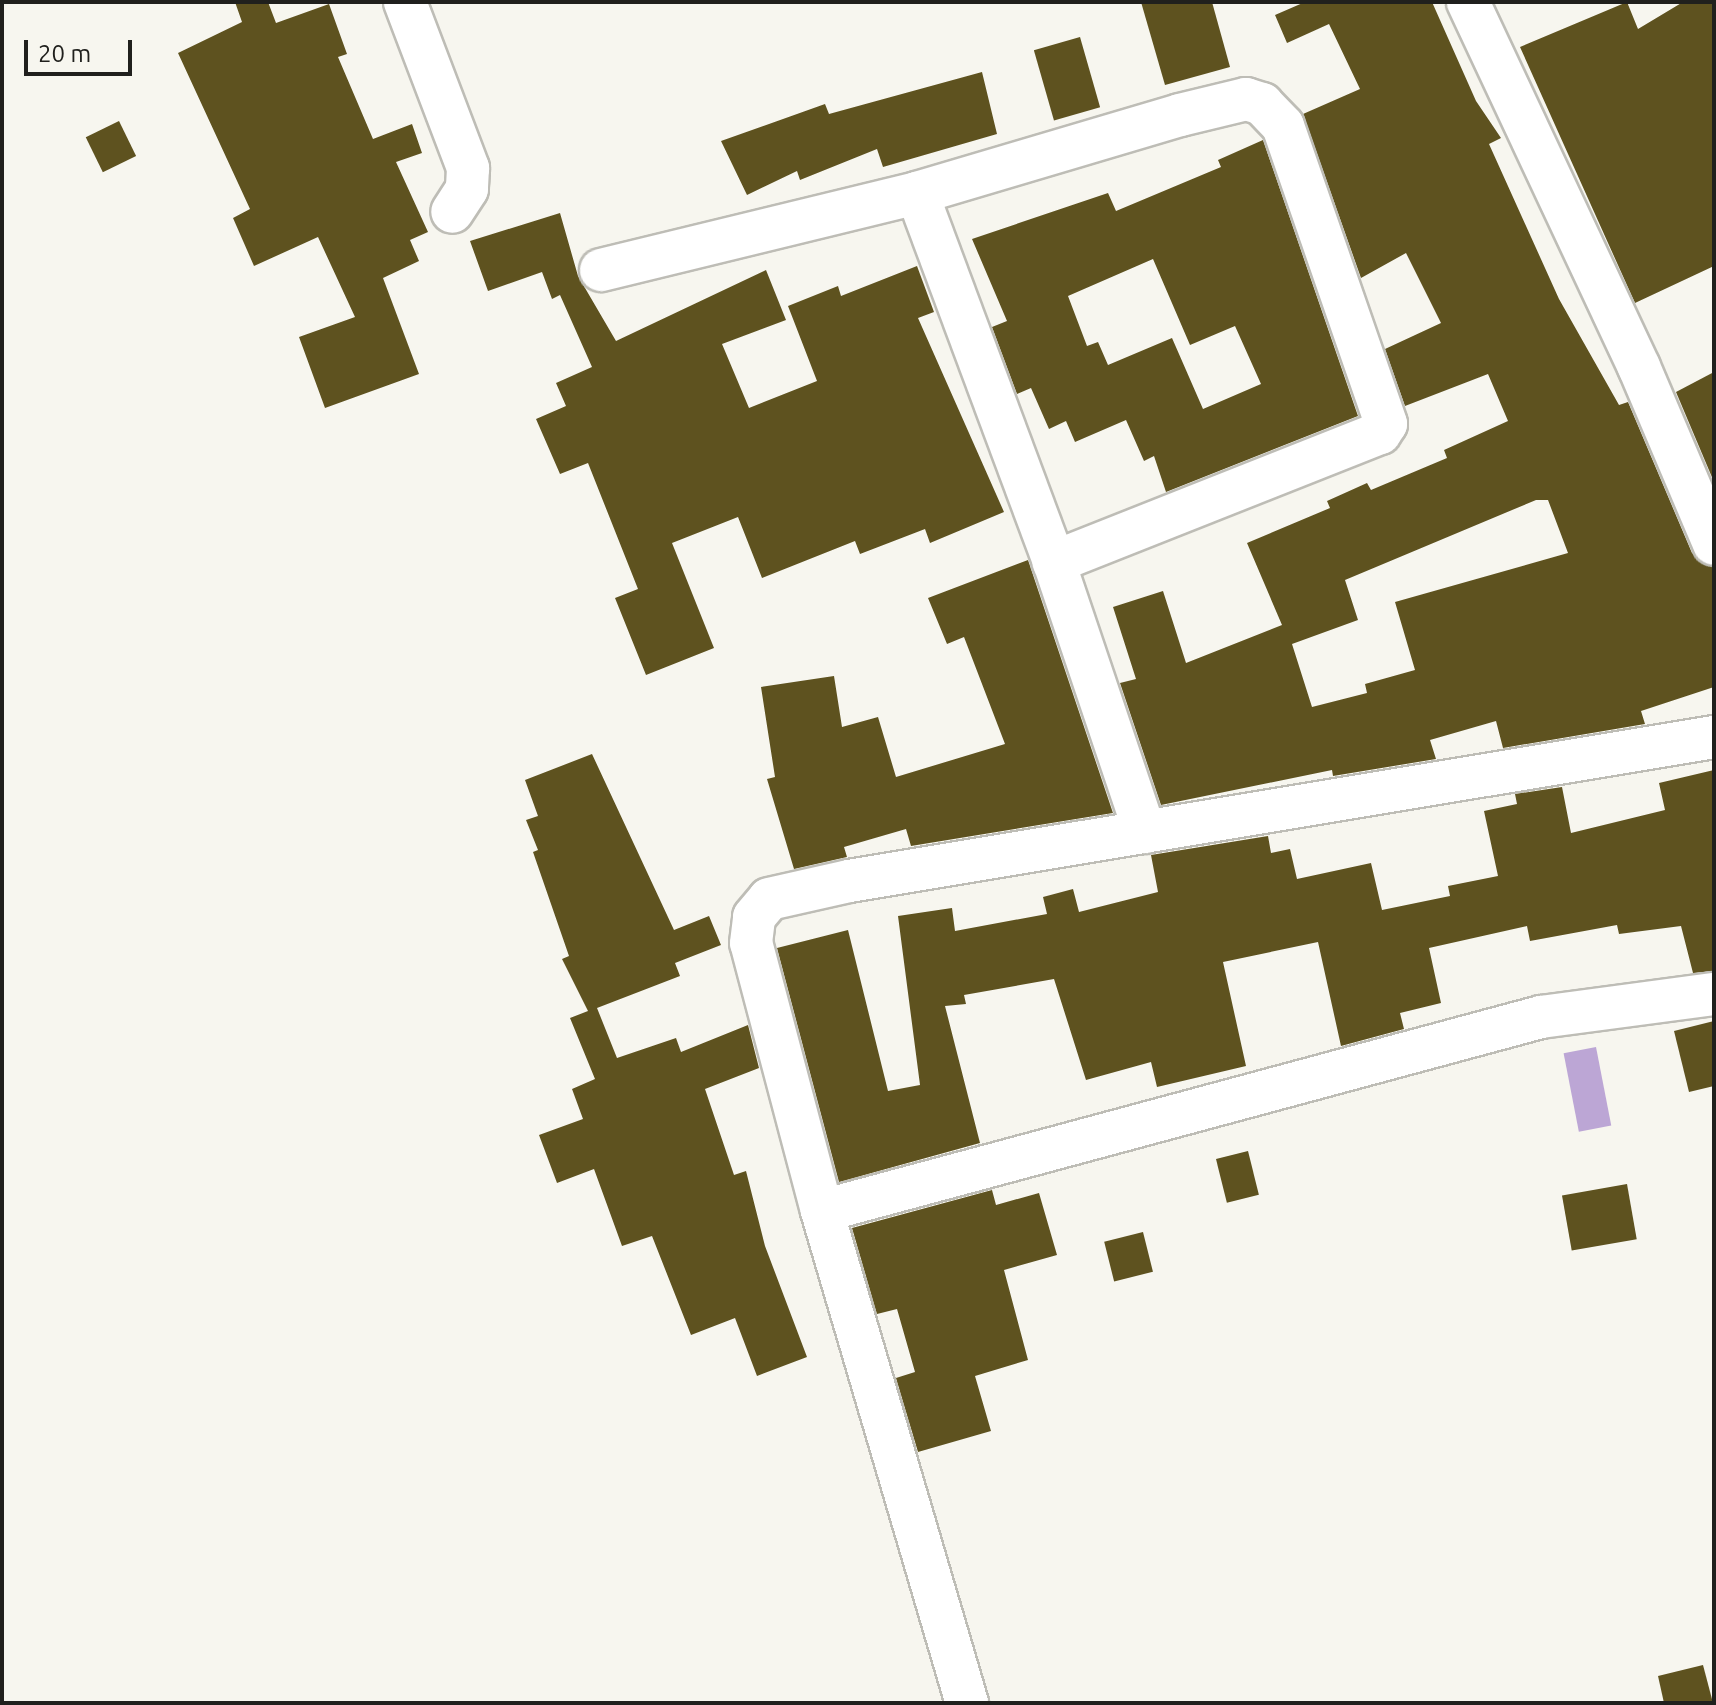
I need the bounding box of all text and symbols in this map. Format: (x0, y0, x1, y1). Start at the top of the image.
scale bar (28, 24, 136, 74)
text: 20 m (38, 40, 91, 67)

